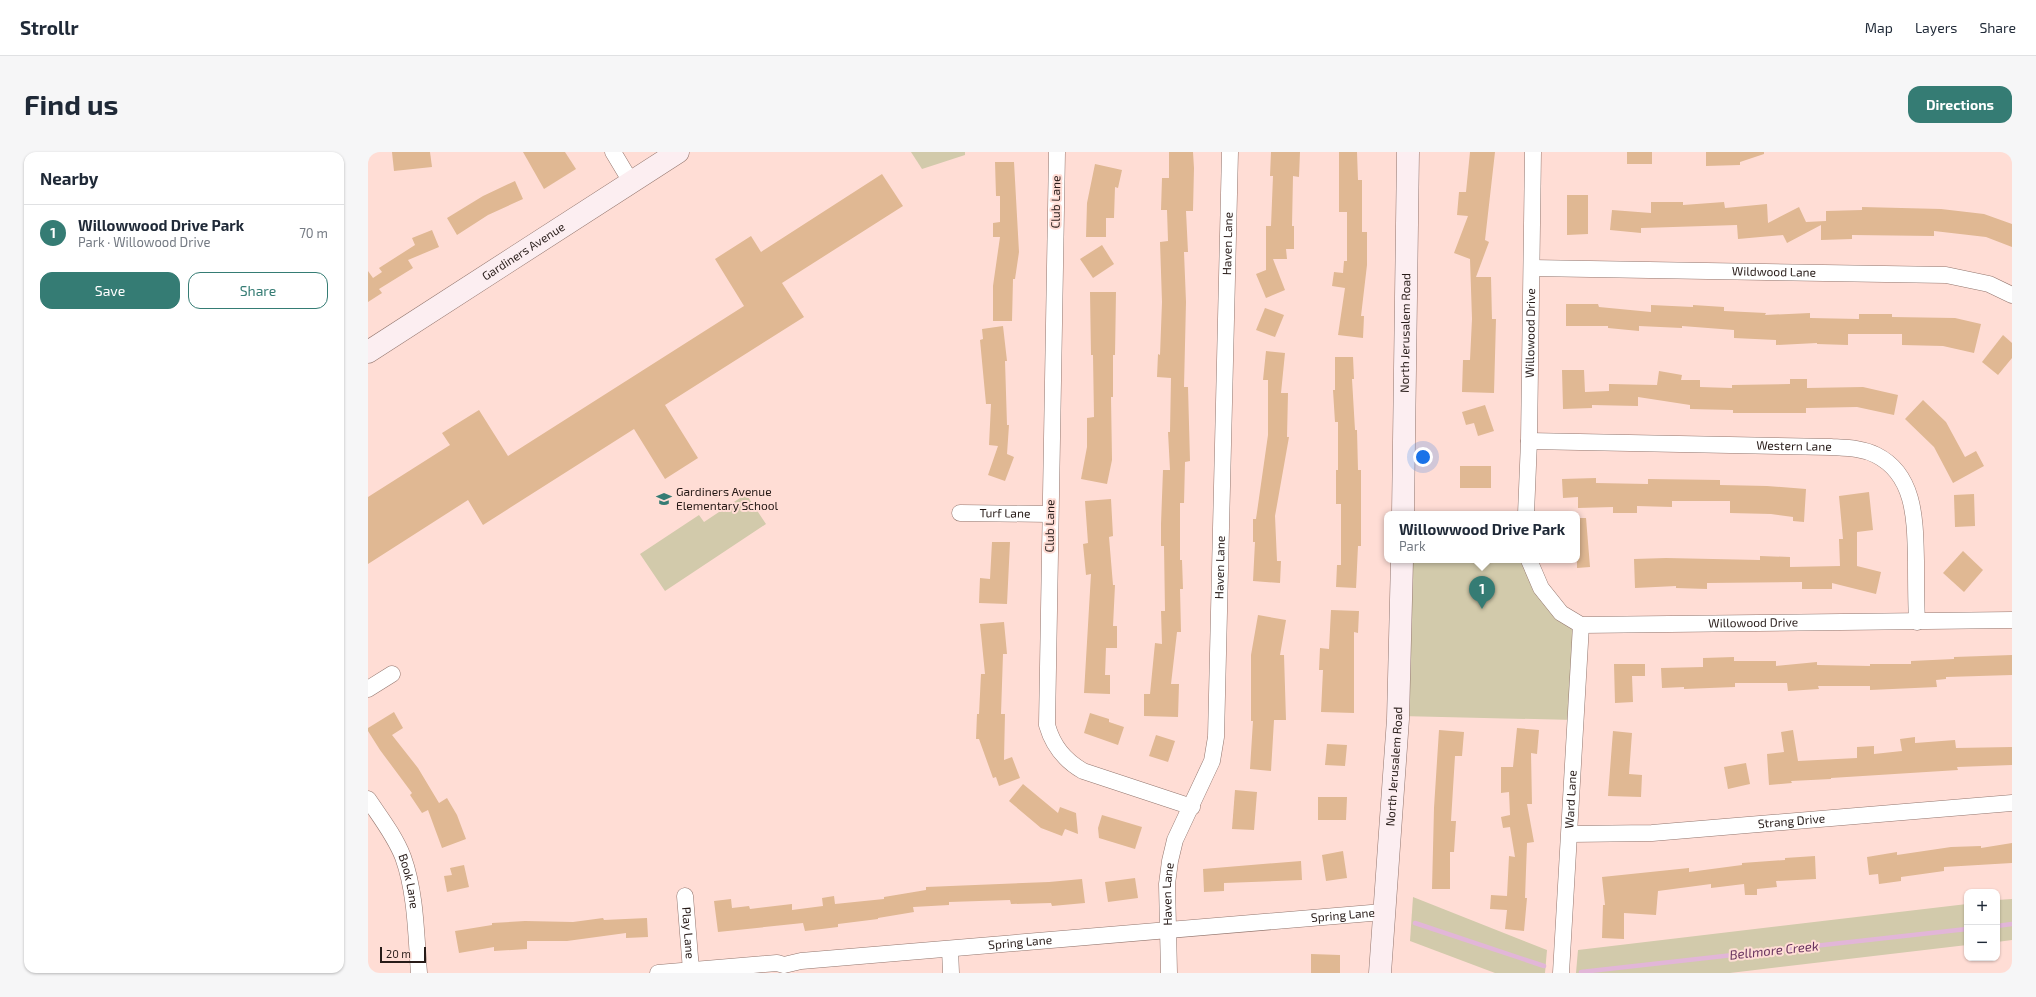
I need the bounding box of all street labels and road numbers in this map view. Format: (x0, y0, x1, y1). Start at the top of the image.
street label: Club Lane (1048, 175, 1062, 229)
street label: Haven Lane (1219, 212, 1235, 275)
street label: Gardiners Avenue (479, 219, 567, 283)
street label: Wildwood Lane (1732, 263, 1816, 279)
street label: North Jerusalem Road (1397, 273, 1412, 393)
street label: Willowood Drive (1522, 288, 1537, 378)
street label: Western Lane (1756, 438, 1832, 453)
street label: Club Lane (1042, 499, 1056, 553)
street label: Turf Lane (980, 505, 1030, 520)
street label: Haven Lane (1211, 536, 1227, 599)
street label: Willowood Drive (1708, 614, 1798, 630)
street label: North Jerusalem Road (1382, 706, 1404, 827)
street label: Ward Lane (1561, 770, 1579, 829)
street label: Strang Drive (1757, 811, 1826, 830)
street label: Book Lane (396, 852, 422, 909)
street label: Haven Lane (1159, 862, 1176, 926)
street label: Spring Lane (1310, 905, 1375, 924)
street label: Play Lane (680, 906, 698, 959)
street label: Spring Lane (987, 932, 1052, 951)

